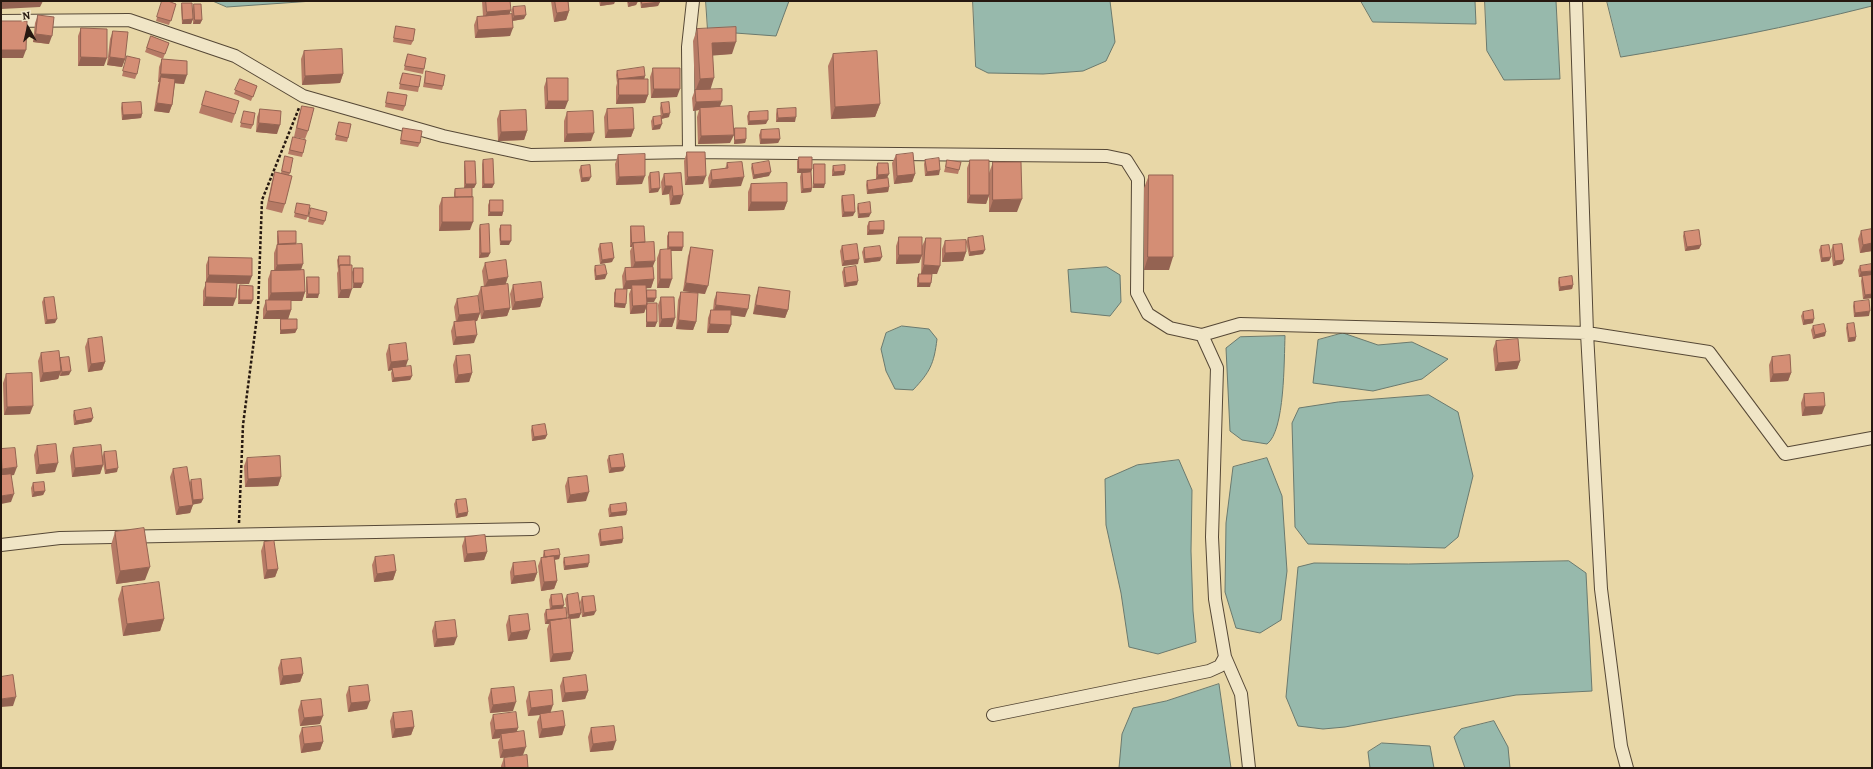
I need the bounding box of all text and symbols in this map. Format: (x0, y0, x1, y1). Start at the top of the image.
north arrow (8, 8, 48, 48)
text: N (21, 8, 31, 24)

